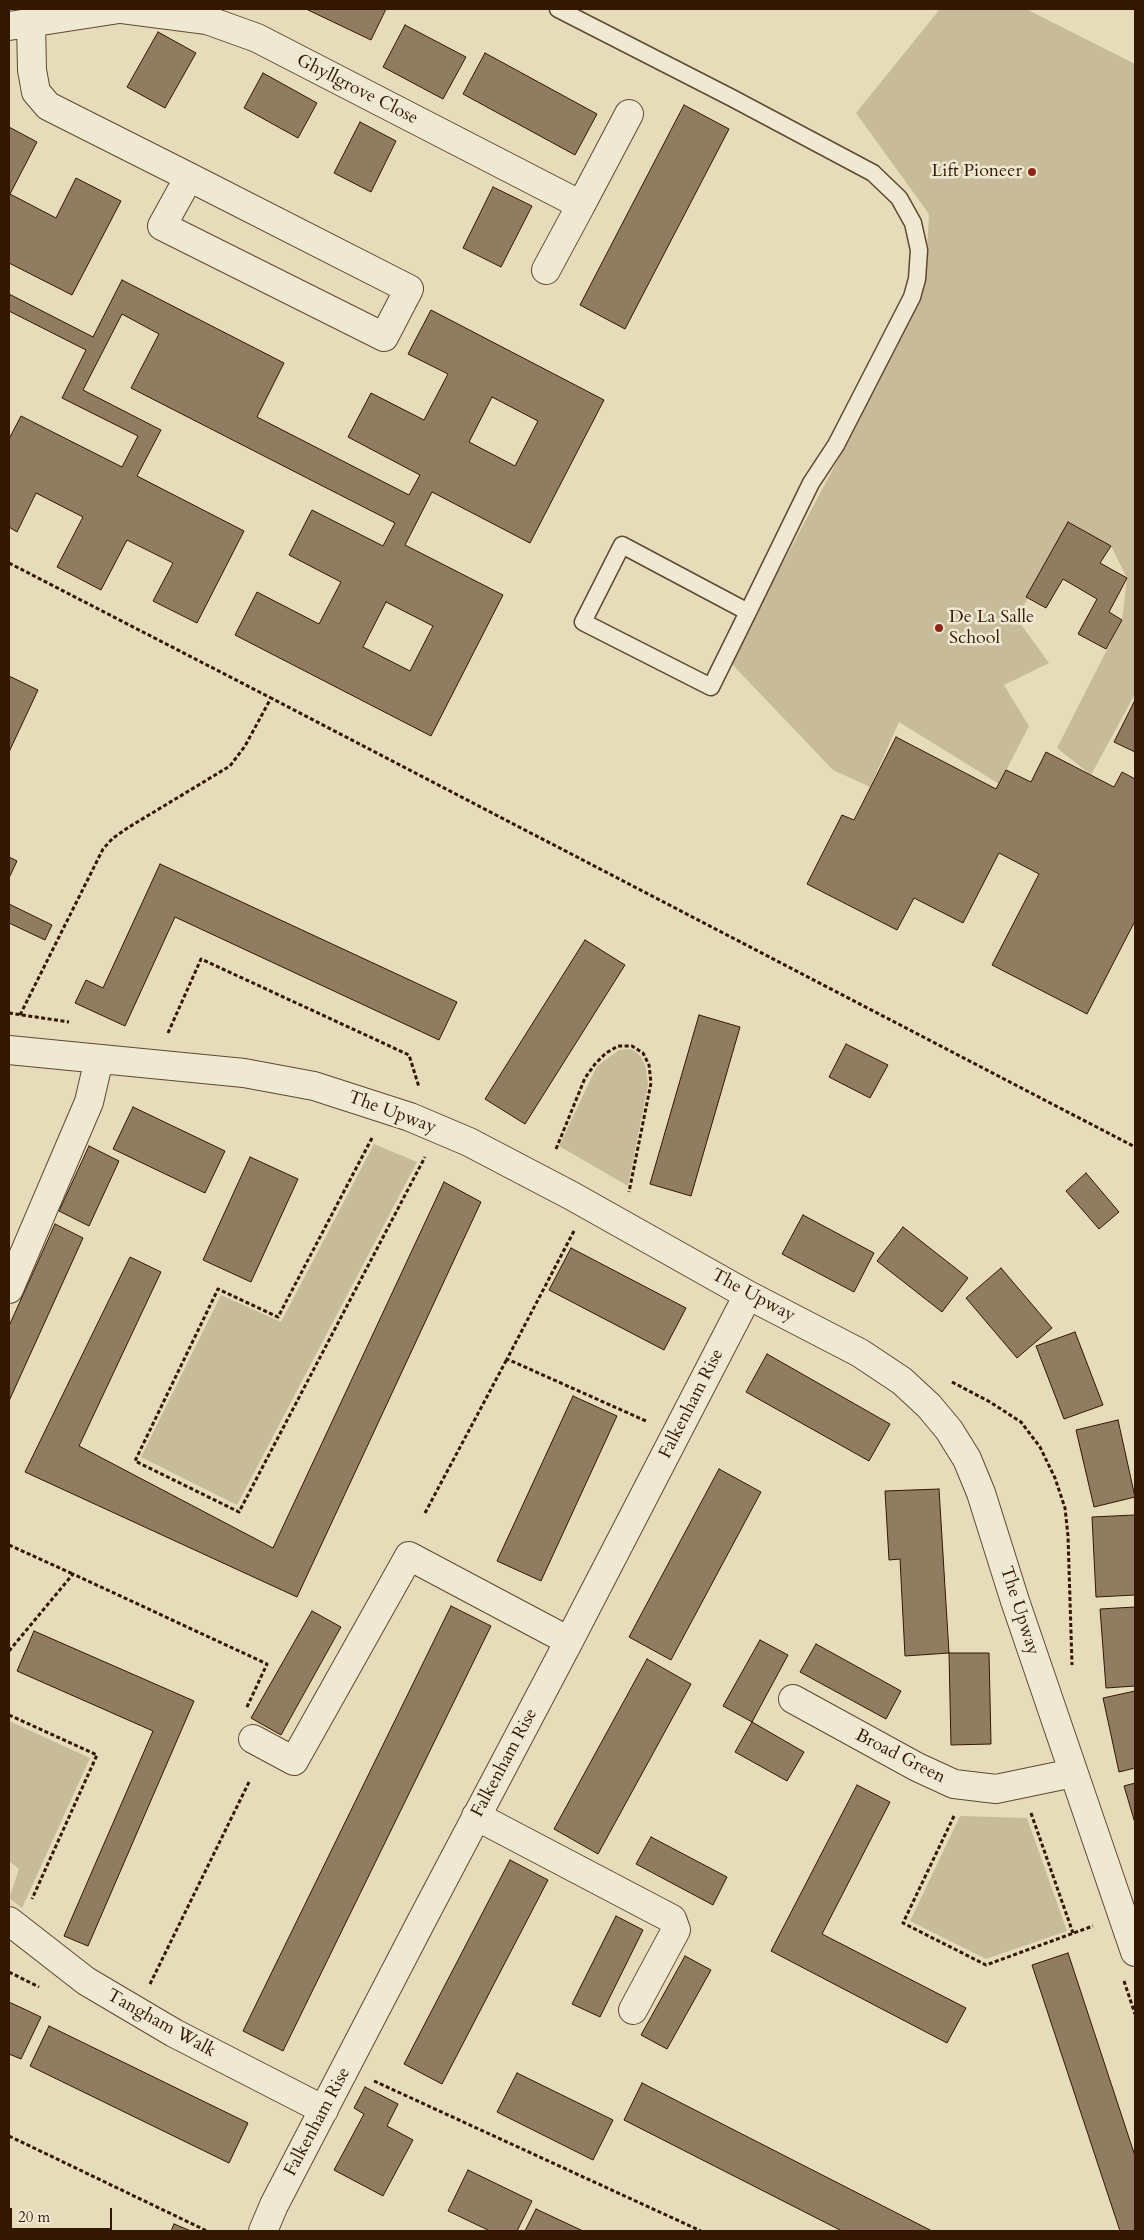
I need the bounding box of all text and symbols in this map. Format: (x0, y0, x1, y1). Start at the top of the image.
street label: Ghyllgrove Close (293, 50, 421, 130)
place label: Lift Pioneer (931, 161, 1022, 183)
marker: Lift Pioneer (1026, 166, 1038, 178)
place label: De La Salle School (949, 607, 1034, 650)
marker: De La Salle School (933, 622, 945, 634)
street label: The Upway (345, 1087, 439, 1139)
street label: The Upway (707, 1265, 799, 1327)
street label: Falkenham Rise (655, 1346, 729, 1462)
street label: The Upway (995, 1564, 1043, 1658)
street label: Falkenham Rise (467, 1705, 543, 1821)
street label: Broad Green (851, 1725, 949, 1789)
street label: Tangham Walk (103, 1985, 219, 2063)
street label: Falkenham Rise (280, 2064, 356, 2180)
scale bar (12, 2198, 115, 2230)
text: 20 m (18, 2207, 50, 2227)

